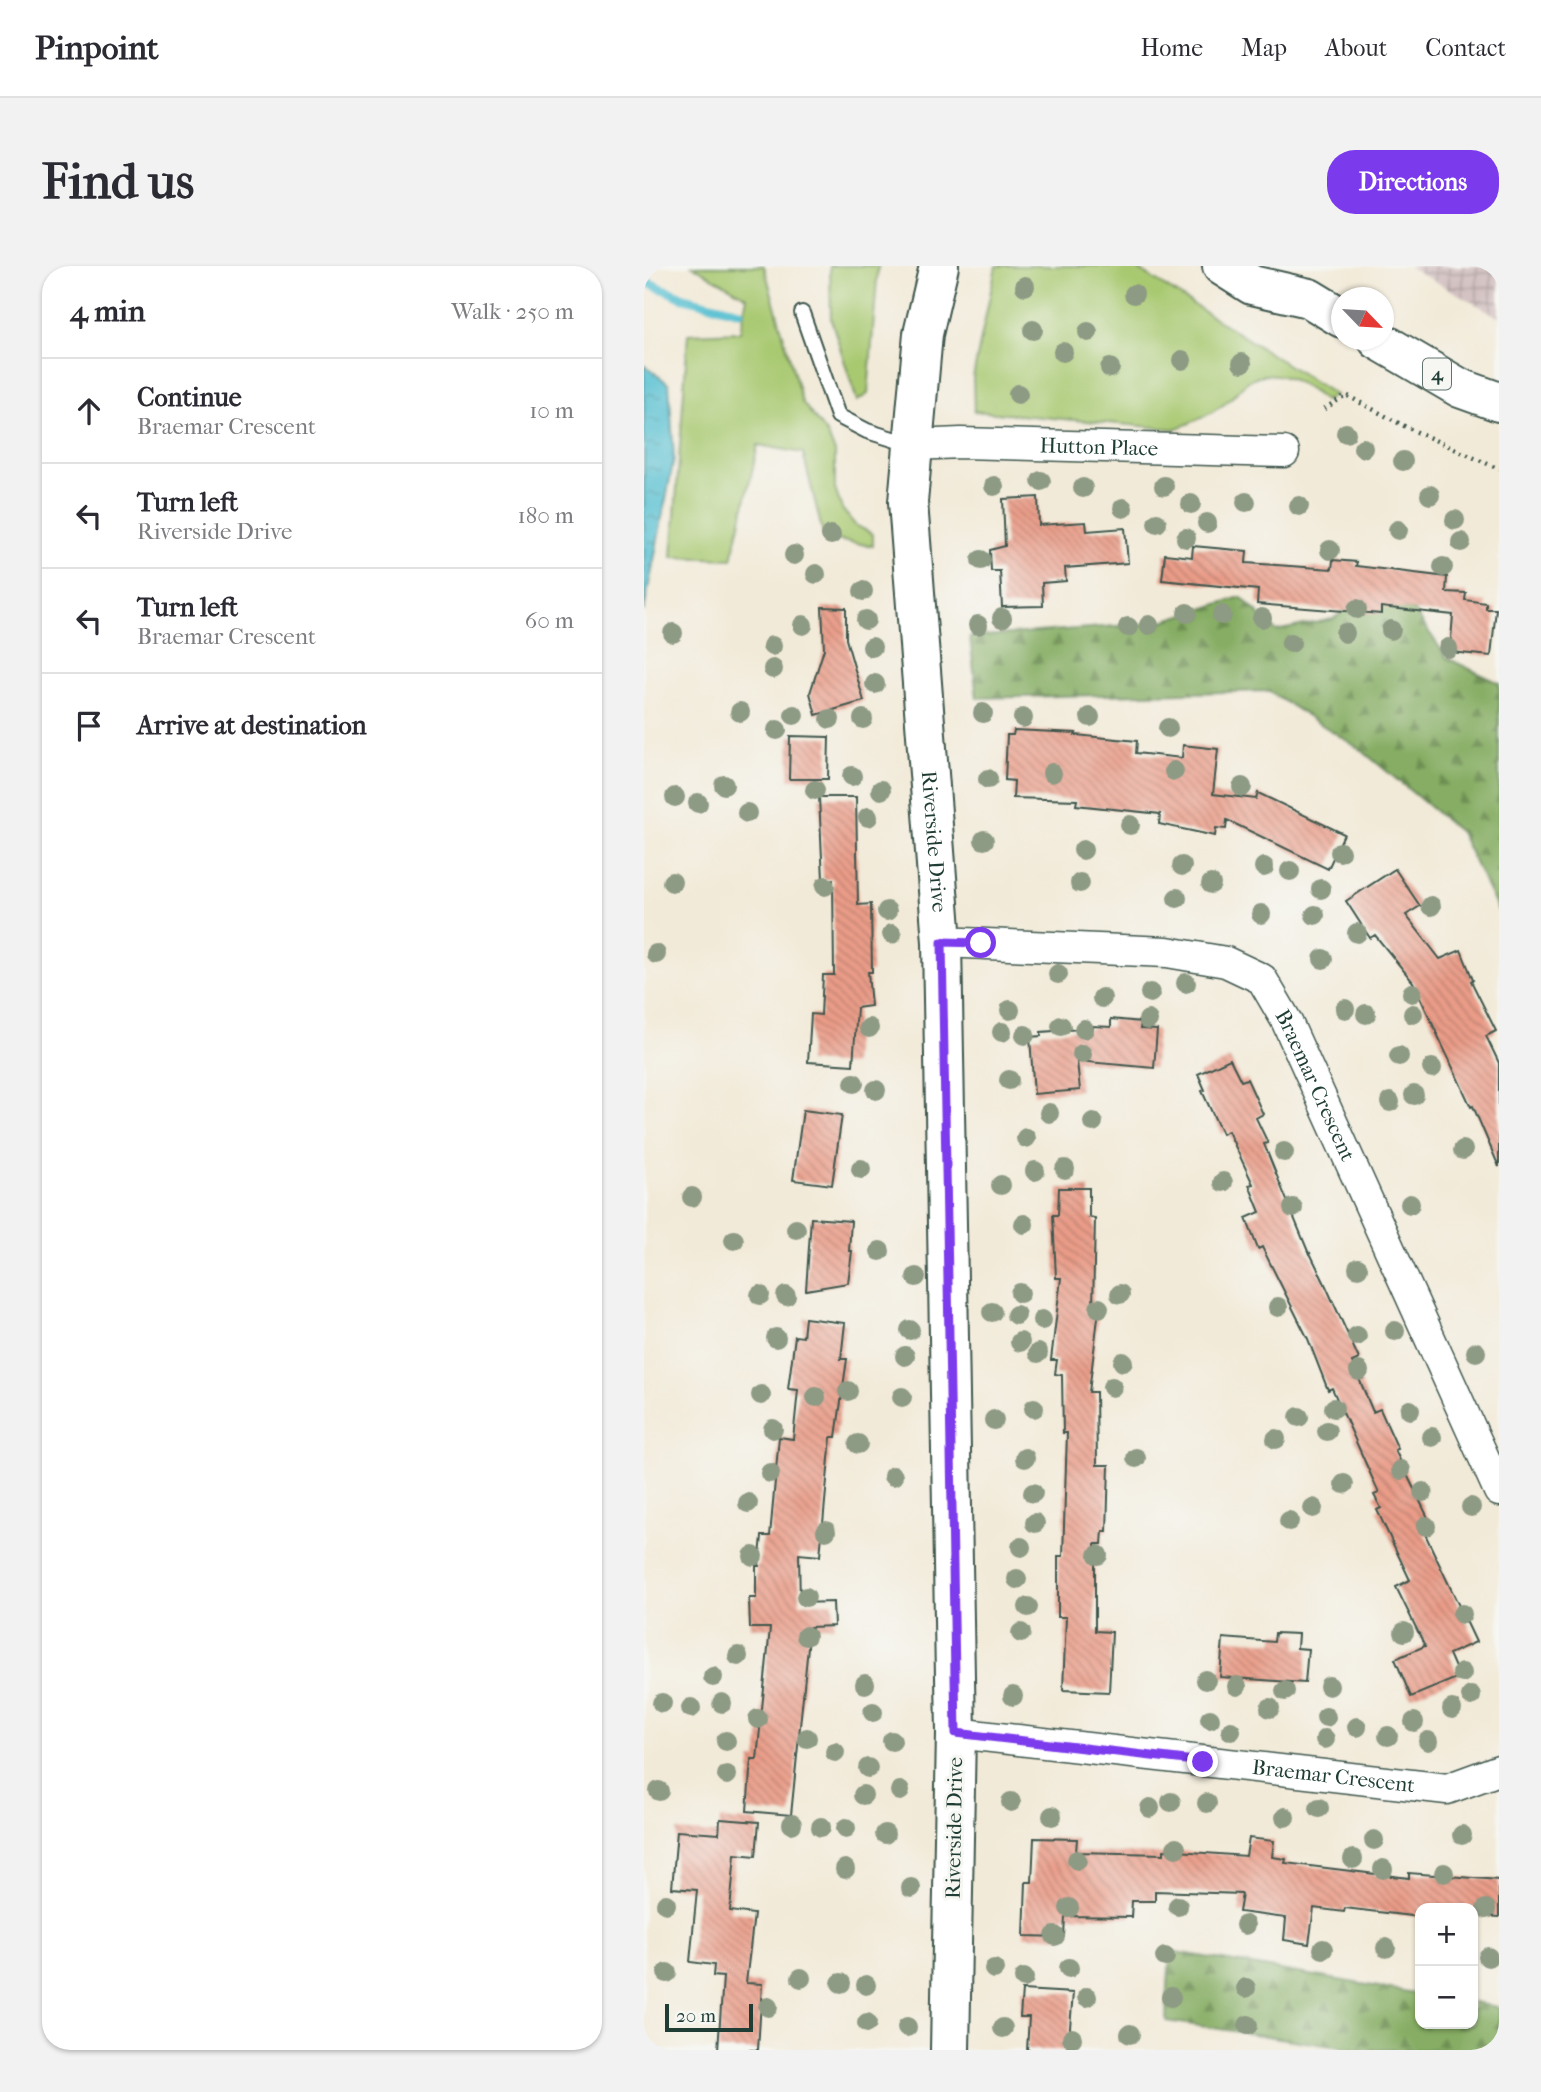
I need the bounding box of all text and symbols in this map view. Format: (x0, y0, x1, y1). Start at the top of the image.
text: Pinpoint (35, 29, 159, 68)
text: Home (1141, 34, 1203, 62)
text: Map (1241, 34, 1287, 62)
text: About (1325, 34, 1387, 62)
text: Contact (1425, 34, 1506, 62)
button: Directions (1327, 150, 1499, 214)
text: Find us (42, 153, 194, 211)
north arrow (1331, 287, 1394, 350)
text: 4 min (70, 294, 145, 329)
text: Walk · 250 m (451, 298, 574, 325)
road number: 4 (1423, 358, 1451, 390)
text: Continue (137, 382, 242, 413)
icon: ahead (70, 392, 108, 430)
text: 10 m (529, 397, 574, 424)
text: Braemar Crescent (137, 413, 316, 440)
street label: Hutton Place (1039, 433, 1158, 460)
text: Turn left (137, 487, 238, 518)
icon: left (70, 497, 108, 535)
text: 180 m (517, 502, 574, 529)
text: Riverside Drive (137, 518, 292, 545)
text: Turn left (137, 592, 238, 623)
icon: left (70, 602, 108, 640)
text: 60 m (525, 607, 574, 634)
text: Braemar Crescent (137, 623, 316, 650)
icon: arrive (70, 707, 108, 745)
text: Arrive at destination (137, 710, 367, 741)
street label: Riverside Drive (917, 770, 952, 913)
route start (965, 927, 996, 958)
street label: Braemar Crescent (1270, 1005, 1360, 1165)
route end (1187, 1746, 1218, 1777)
street label: Braemar Crescent (1251, 1755, 1417, 1797)
street label: Riverside Drive (941, 1757, 967, 1899)
map controls (1415, 1903, 1478, 2029)
button: + (1415, 1903, 1478, 1966)
button: − (1415, 1966, 1478, 2029)
scale bar (665, 2001, 752, 2033)
text: 20 m (676, 2005, 716, 2027)

